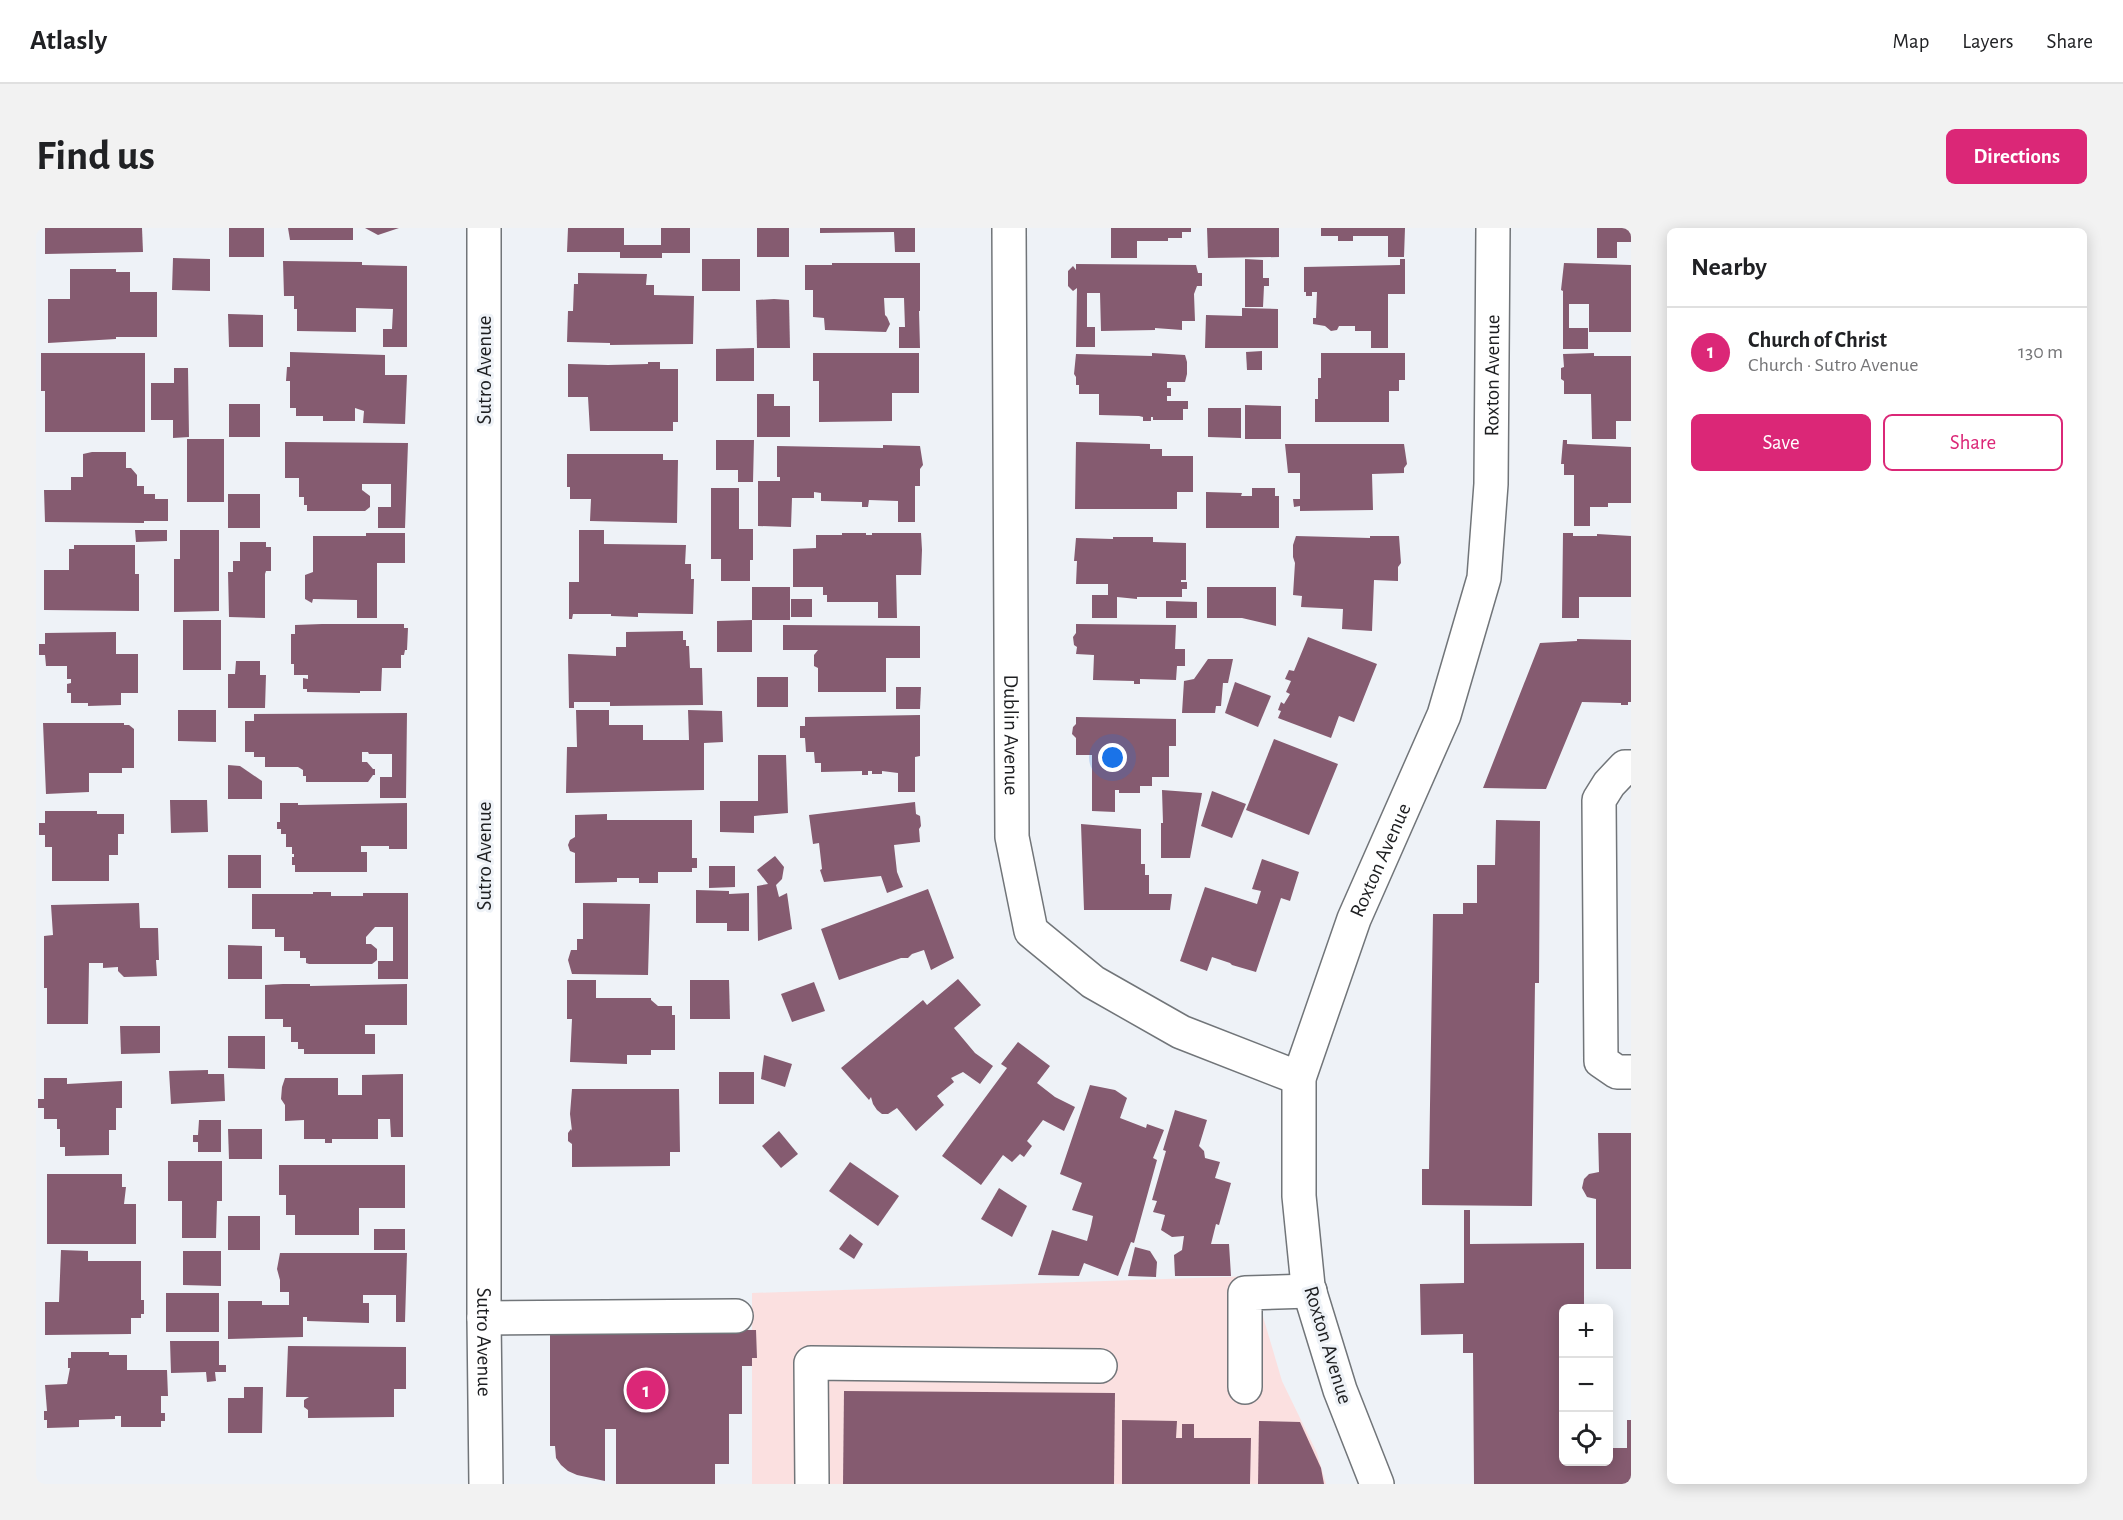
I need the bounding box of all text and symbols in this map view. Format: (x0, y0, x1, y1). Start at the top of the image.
text: Atlasly (30, 27, 107, 55)
text: Map (1893, 31, 1929, 52)
text: Layers (1962, 31, 2013, 52)
text: Share (2046, 31, 2093, 52)
button: Directions (1946, 129, 2087, 184)
text: Find us (36, 135, 155, 177)
text: Nearby (1691, 254, 1767, 280)
street label: Roxton Avenue (1481, 314, 1503, 437)
street label: Sutro Avenue (474, 315, 495, 425)
text: Church of Christ (1748, 329, 1887, 351)
text: 1 (1707, 342, 1714, 362)
text: 130 m (2018, 342, 2063, 362)
text: Church · Sutro Avenue (1748, 355, 1918, 375)
button: Save (1691, 414, 1871, 471)
button: Share (1883, 414, 2063, 471)
street label: Dublin Avenue (1001, 674, 1022, 796)
your location (1098, 743, 1127, 772)
street label: Roxton Avenue (1346, 800, 1414, 920)
street label: Sutro Avenue (474, 801, 495, 911)
street label: Roxton Avenue (1300, 1284, 1356, 1406)
street label: Sutro Avenue (473, 1287, 495, 1397)
map controls (1559, 1304, 1613, 1466)
button: + (1559, 1304, 1613, 1358)
button: − (1559, 1358, 1613, 1412)
pin: 1 (626, 1368, 666, 1412)
button: locate (1559, 1412, 1613, 1466)

